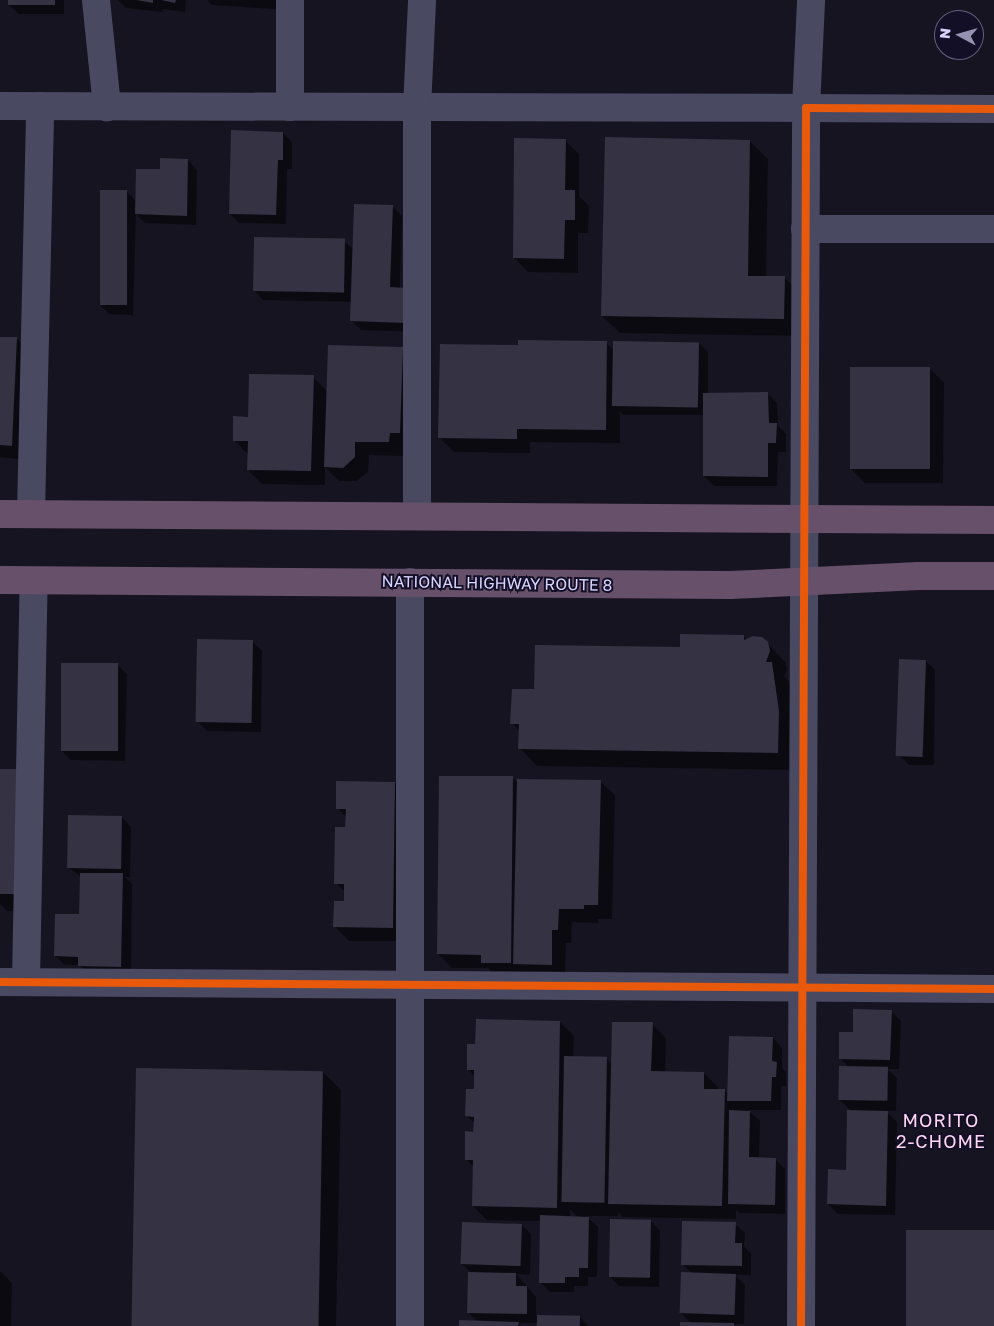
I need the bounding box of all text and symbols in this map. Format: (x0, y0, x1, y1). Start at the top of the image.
north arrow (934, 10, 984, 60)
text: N (936, 27, 954, 40)
street label: NATIONAL HIGHWAY ROUTE 8 (382, 571, 612, 595)
district label: MORITO 2-CHOME (895, 1110, 987, 1152)

